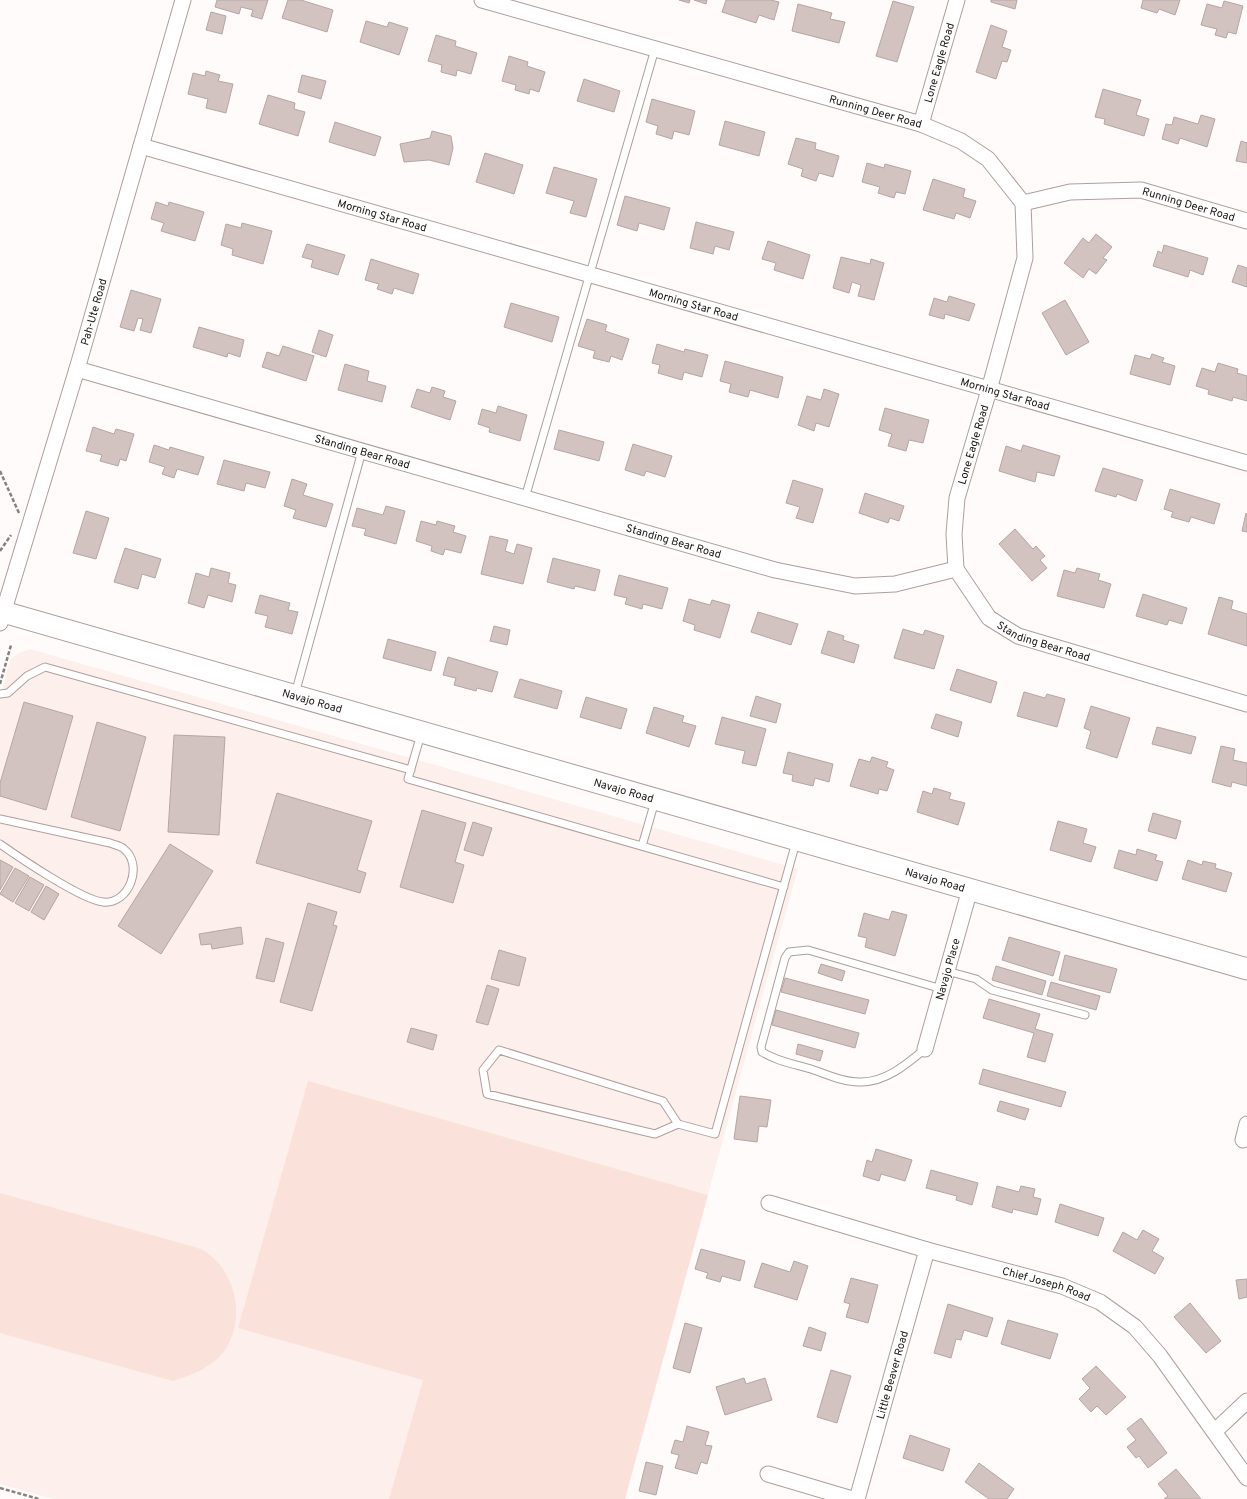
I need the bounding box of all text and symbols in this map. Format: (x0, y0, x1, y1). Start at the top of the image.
street label: Lone Eagle Road (922, 21, 958, 104)
street label: Running Deer Road (827, 92, 923, 132)
street label: Running Deer Road (1140, 185, 1236, 225)
street label: Morning Star Road (336, 197, 428, 236)
street label: Pah-Ute Road (78, 277, 111, 347)
street label: Morning Star Road (647, 286, 740, 325)
street label: Morning Star Road (959, 375, 1051, 414)
street label: Lone Eagle Road (955, 403, 992, 486)
street label: Standing Bear Road (313, 432, 411, 472)
street label: Standing Bear Road (624, 521, 723, 562)
street label: Standing Bear Road (994, 619, 1092, 665)
street label: Navajo Road (280, 686, 344, 717)
street label: Navajo Road (592, 776, 655, 806)
street label: Navajo Road (903, 865, 967, 896)
street label: Navajo Place (933, 937, 964, 1002)
street label: Chief Joseph Road (1001, 1264, 1092, 1305)
street label: Little Beaver Road (874, 1329, 912, 1421)

